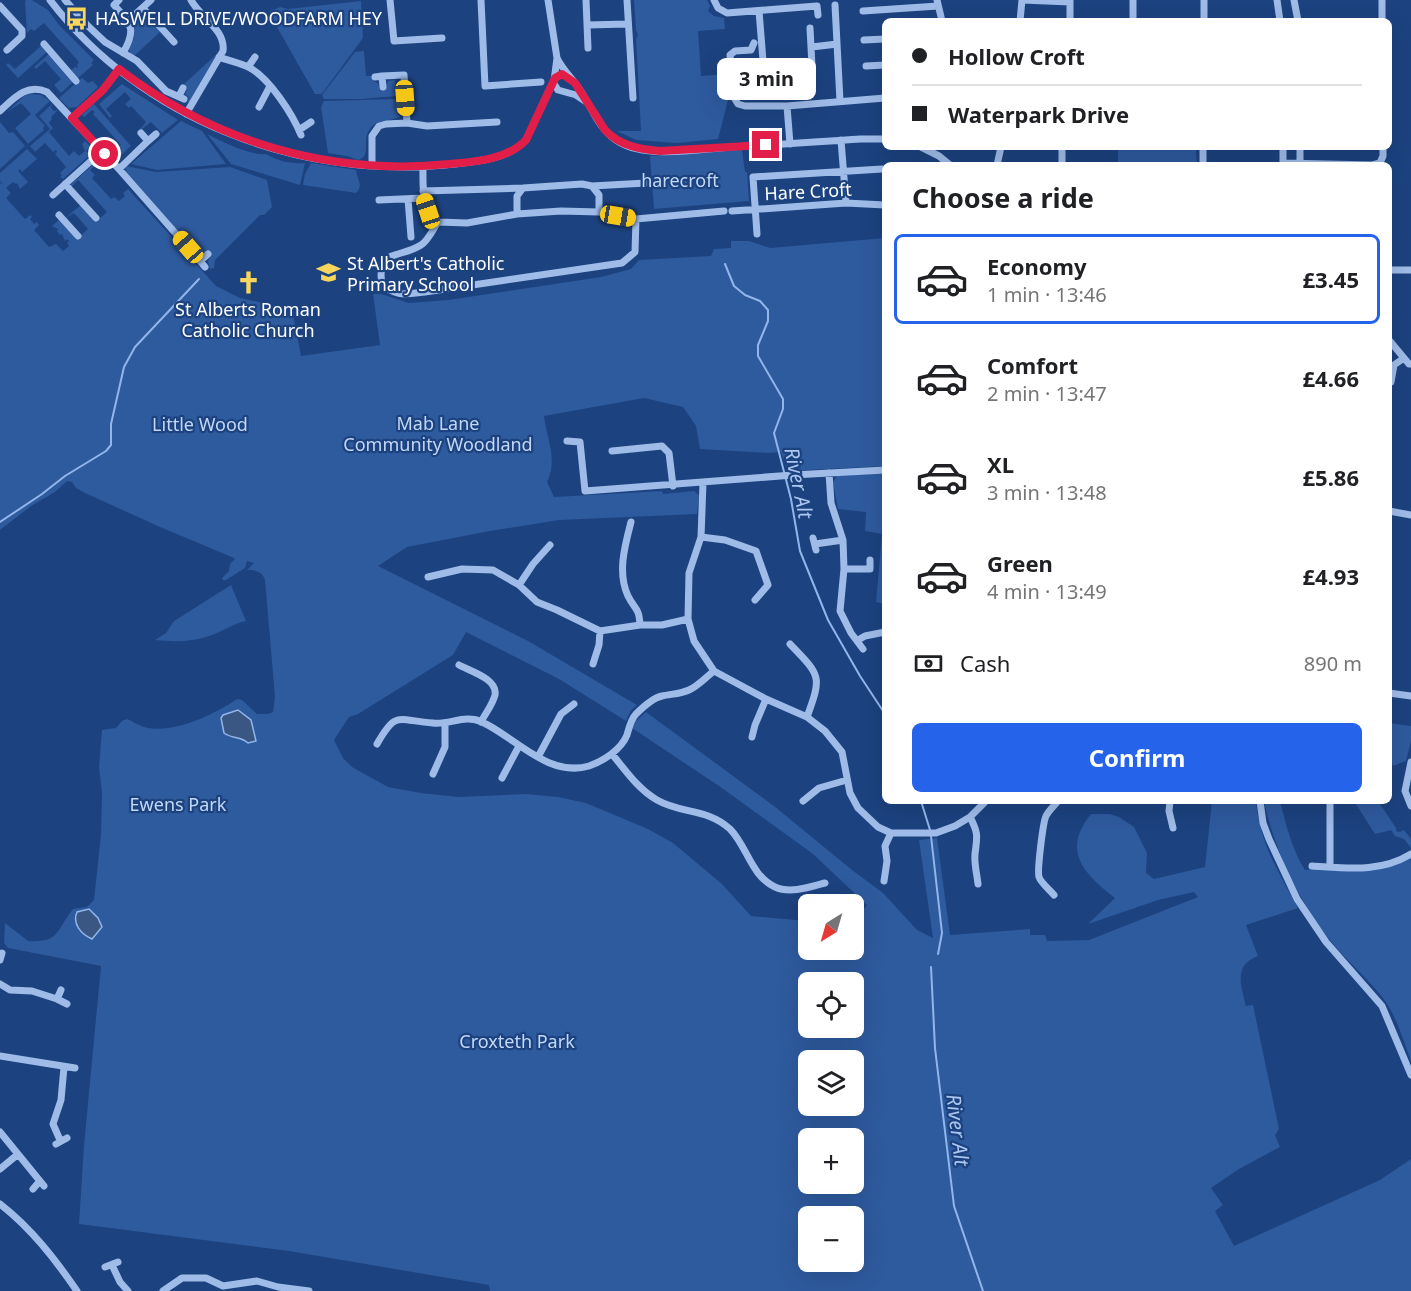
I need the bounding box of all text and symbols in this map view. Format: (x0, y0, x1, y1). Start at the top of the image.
bus stop icon: HASWELL DRIVE/WOODFARM HEY (64, 5, 90, 31)
place label: HASWELL DRIVE/WOODFARM HEY (95, 6, 383, 30)
text: Hollow Croft (948, 41, 1085, 71)
callout: 3 min (716, 58, 816, 100)
text: 3 min (739, 65, 794, 92)
car (395, 79, 415, 117)
text: Waterpark Drive (948, 99, 1129, 129)
route end (752, 131, 779, 158)
route start (91, 140, 118, 167)
park label: harecroft (641, 168, 719, 192)
street label: Hare Croft (764, 177, 853, 205)
text: Choose a ride (912, 179, 1094, 216)
car (414, 191, 442, 231)
car (599, 204, 637, 228)
car (169, 228, 207, 266)
place label: St Albert's Catholic Primary School (347, 251, 505, 296)
text: Economy (987, 251, 1086, 281)
icon: car (915, 252, 969, 306)
school or university icon: St Albert's Catholic Primary School (316, 260, 342, 286)
text: £3.45 (1302, 264, 1359, 294)
church icon: St Alberts Roman Catholic Church (235, 270, 261, 296)
text: 1 min · 13:46 (987, 281, 1107, 308)
place label: St Alberts Roman Catholic Church (175, 297, 321, 342)
text: Comfort (987, 350, 1078, 380)
icon: car (915, 351, 969, 405)
text: £4.66 (1302, 363, 1359, 393)
text: 2 min · 13:47 (987, 380, 1107, 407)
park label: Mab Lane Community Woodland (343, 411, 533, 456)
park label: Little Wood (152, 412, 248, 436)
water label: River Alt (778, 445, 820, 522)
text: XL (987, 449, 1014, 479)
icon: car (915, 450, 969, 504)
text: £5.86 (1302, 462, 1359, 492)
text: 3 min · 13:48 (987, 479, 1107, 506)
text: Green (987, 548, 1053, 578)
icon: car (915, 549, 969, 603)
text: £4.93 (1302, 561, 1359, 591)
text: 4 min · 13:49 (987, 578, 1107, 605)
icon: cash (912, 647, 945, 680)
text: Cash (960, 648, 1010, 678)
text: 890 m (1304, 650, 1362, 677)
button: Confirm (912, 723, 1362, 792)
park label: Ewens Park (130, 792, 227, 816)
north arrow (798, 894, 864, 960)
map controls (798, 894, 864, 1272)
button: locate (798, 972, 864, 1038)
park label: Croxteth Park (459, 1029, 575, 1053)
button: layers (798, 1050, 864, 1116)
water label: River Alt (940, 1093, 976, 1169)
button: + (798, 1128, 864, 1194)
button: − (798, 1206, 864, 1272)

